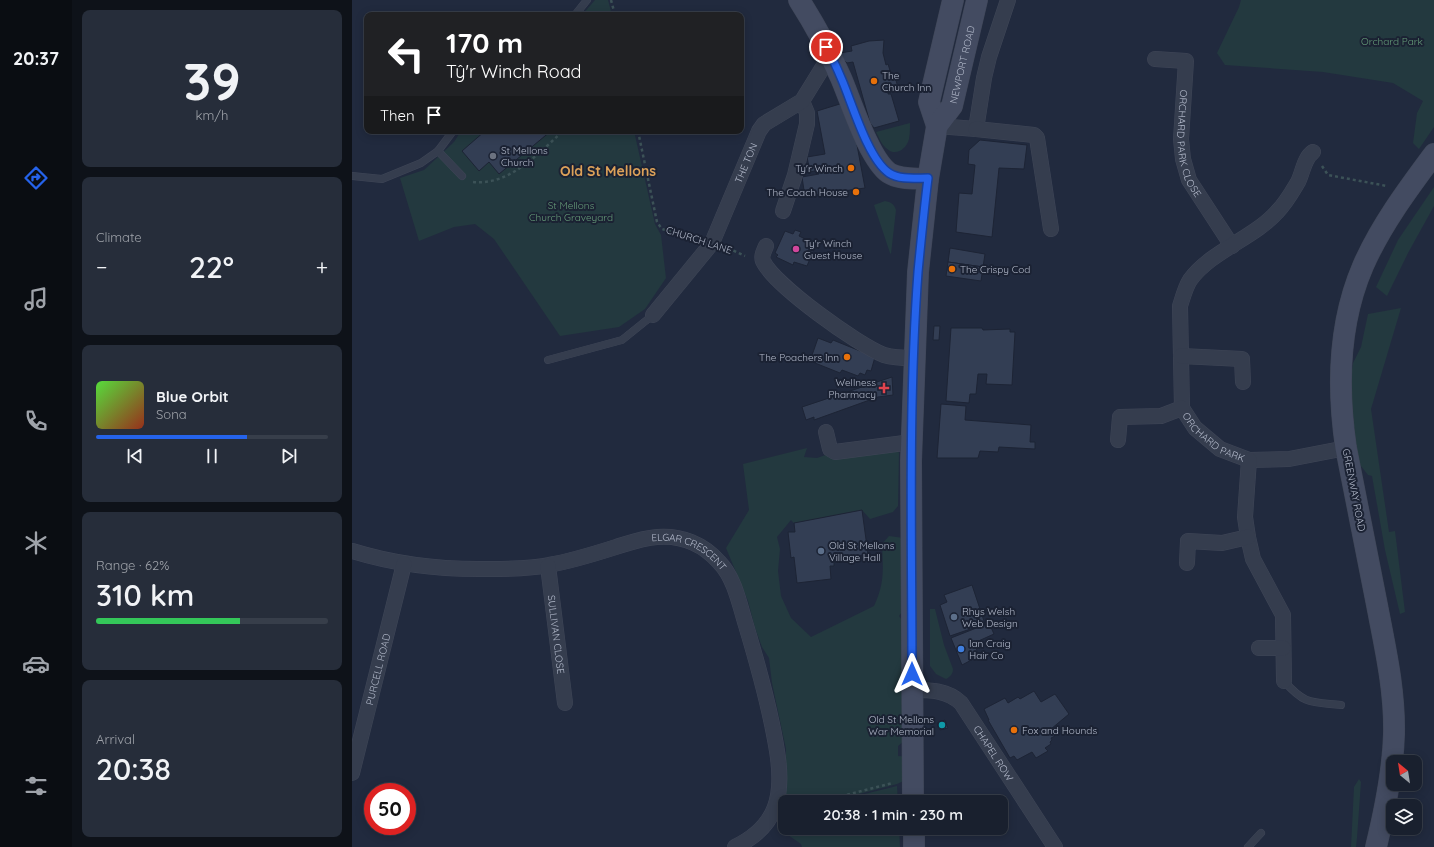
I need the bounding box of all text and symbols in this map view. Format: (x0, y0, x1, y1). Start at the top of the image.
street label: NEWPORT ROAD (946, 24, 977, 105)
text: 170 m (446, 25, 523, 60)
icon: left (380, 28, 432, 80)
pin (809, 30, 843, 64)
park label: Orchard Park (1361, 35, 1423, 48)
icon: arrive (815, 36, 837, 58)
text: 20:37 (13, 47, 59, 70)
text: 39 (183, 48, 241, 113)
text: Tŷ'r Winch Road (446, 60, 582, 83)
place label: The Church Inn (882, 69, 931, 94)
marker: The Church Inn (869, 76, 879, 86)
street label: ORCHARD PARK CLOSE (1174, 89, 1205, 200)
icon: arrive (423, 104, 445, 126)
text: Then (380, 106, 415, 125)
text: km/h (196, 107, 228, 123)
street label: THE TON (731, 141, 760, 185)
place label: St Mellons Church (501, 144, 548, 169)
marker: St Mellons Church (488, 151, 498, 161)
district label: Old St Mellons (560, 162, 656, 180)
place label: Ty'r Winch (795, 162, 843, 175)
marker: Ty'r Winch (846, 163, 856, 173)
icon: directions (22, 164, 50, 192)
place label: The Coach House (766, 186, 848, 199)
marker: The Coach House (851, 187, 861, 197)
park label: St Mellons Church Graveyard (529, 199, 613, 224)
street label: CHURCH LANE (664, 223, 734, 257)
text: Climate (96, 229, 142, 245)
place label: Ty'r Winch Guest House (804, 237, 863, 262)
marker: Ty'r Winch Guest House (791, 244, 801, 254)
text: 22° (189, 248, 234, 286)
text: − (96, 253, 107, 281)
text: + (316, 253, 328, 281)
place label: The Crispy Cod (960, 263, 1030, 276)
marker: The Crispy Cod (947, 264, 957, 274)
icon: music (22, 285, 50, 313)
place label: The Poachers Inn (759, 351, 839, 364)
marker: The Poachers Inn (842, 352, 852, 362)
place label: Wellness Pharmacy (828, 376, 876, 401)
marker: Wellness Pharmacy (879, 383, 889, 393)
text: Blue Orbit (156, 387, 229, 406)
text: Sona (156, 406, 187, 422)
icon: phone (22, 407, 50, 435)
street label: ORCHARD PARK (1180, 410, 1247, 464)
icon: previous (124, 445, 146, 467)
icon: pause (201, 445, 223, 467)
icon: next (278, 445, 300, 467)
street label: GREENWAY ROAD (1340, 448, 1368, 532)
icon: climate (22, 529, 50, 557)
street label: ELGAR CRESCENT (651, 530, 730, 573)
place label: Old St Mellons Village Hall (829, 539, 895, 564)
marker: Old St Mellons Village Hall (816, 546, 826, 556)
text: Range · 62% (96, 557, 169, 573)
text: 310 km (96, 576, 194, 614)
street label: SULLIVAN CLOSE (545, 594, 568, 675)
place label: Rhys Welsh Web Design (962, 605, 1018, 630)
marker: Rhys Welsh Web Design (949, 612, 959, 622)
street label: PURCELL ROAD (363, 632, 393, 706)
place label: Ian Craig Hair Co (969, 637, 1011, 662)
marker: Ian Craig Hair Co (956, 644, 966, 654)
icon: car (22, 650, 50, 678)
position arrow (891, 653, 933, 695)
place label: Old St Mellons War Memorial (868, 713, 934, 738)
marker: Old St Mellons War Memorial (937, 720, 947, 730)
street label: CHAPEL ROW (971, 723, 1017, 784)
place label: Fox and Hounds (1022, 724, 1097, 737)
marker: Fox and Hounds (1009, 725, 1019, 735)
text: Arrival (96, 731, 135, 747)
text: 20:38 (96, 750, 171, 788)
north arrow (1386, 755, 1422, 791)
map controls (1386, 755, 1422, 835)
icon: filters (22, 772, 50, 800)
speed limit sign: 50 (364, 783, 416, 835)
button: layers (1386, 799, 1422, 835)
text: 20:38 · 1 min · 230 m (823, 805, 963, 824)

